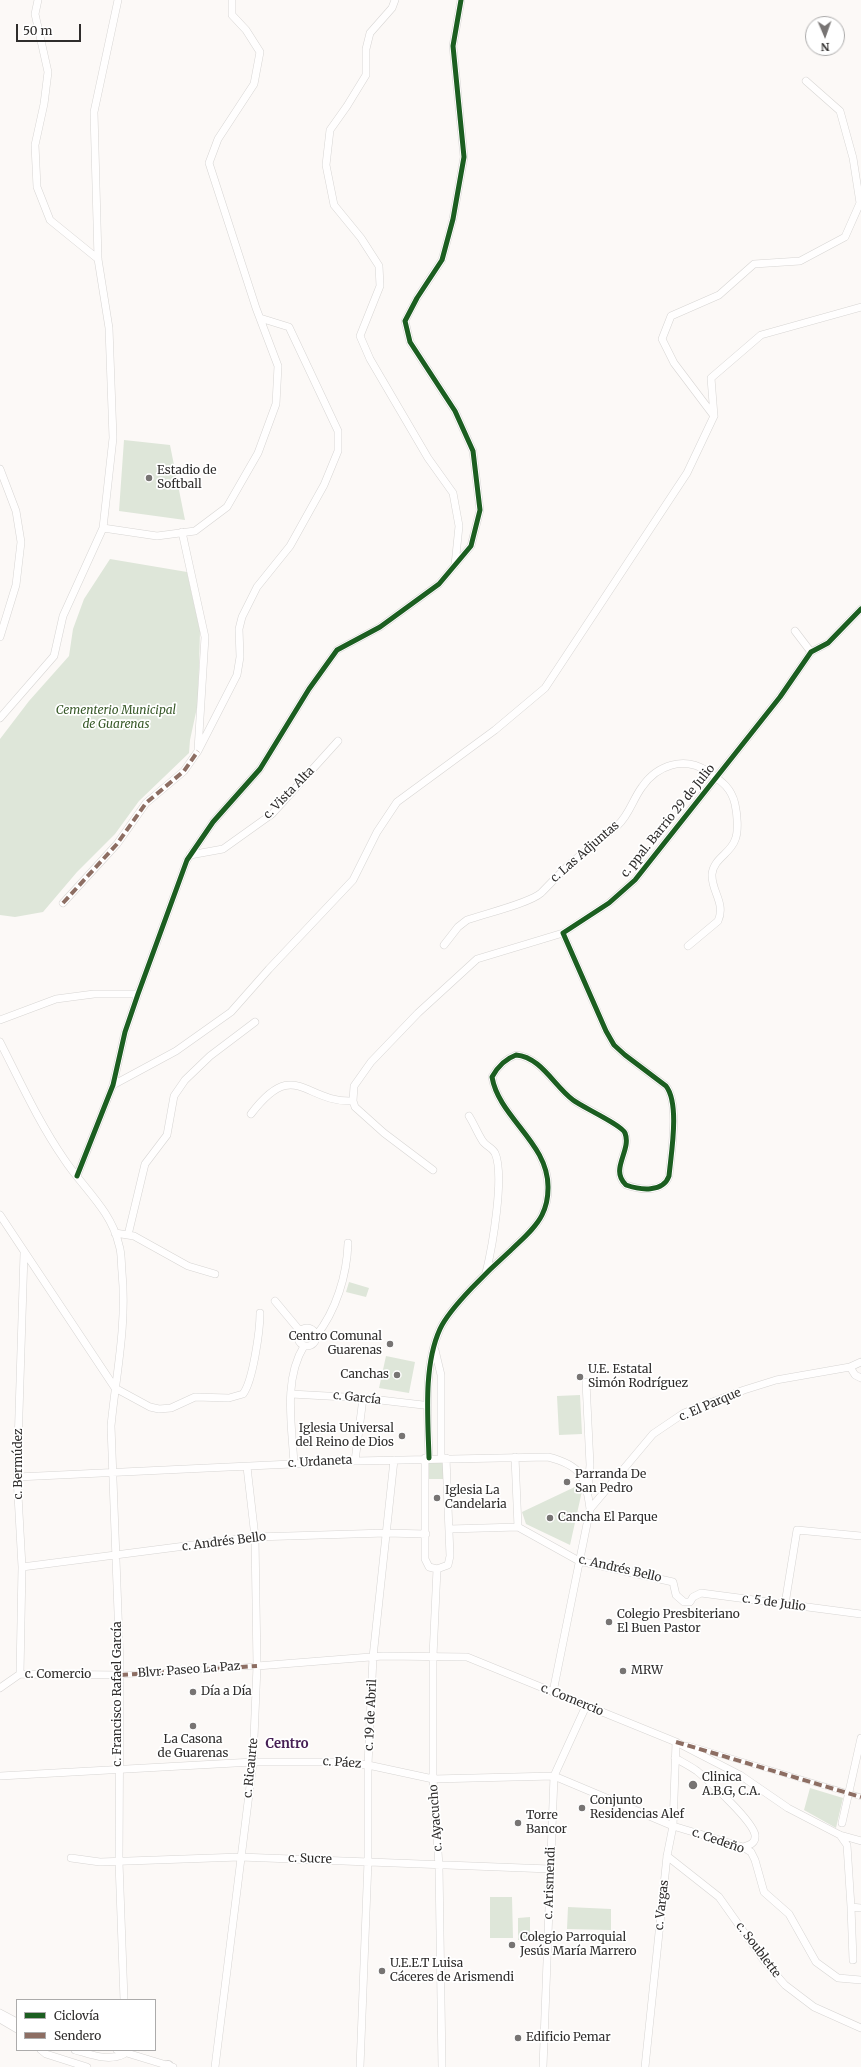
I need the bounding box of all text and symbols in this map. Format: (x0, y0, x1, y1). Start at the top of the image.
scale bar (18, 16, 83, 42)
north arrow (805, 16, 845, 56)
text: 50 m (23, 23, 52, 38)
text: N (821, 40, 830, 54)
place label: Estadio de Softball (157, 464, 216, 492)
marker: Estadio de Softball (144, 473, 154, 483)
park label: Cementerio Municipal de Guarenas (56, 704, 176, 732)
street label: c. ppal. Barrio 29 de Julio (618, 762, 718, 880)
street label: c. Vista Alta (261, 764, 317, 822)
street label: c. Las Adjuntas (548, 818, 622, 886)
place label: Centro Comunal Guarenas (289, 1330, 382, 1358)
marker: Centro Comunal Guarenas (385, 1339, 395, 1349)
place label: U.E. Estatal Simón Rodríguez (588, 1363, 688, 1391)
place label: Canchas (341, 1368, 389, 1382)
marker: Canchas (392, 1370, 402, 1380)
marker: U.E. Estatal Simón Rodríguez (575, 1372, 585, 1382)
street label: c. El Parque (677, 1385, 743, 1425)
street label: c. García (332, 1388, 382, 1408)
place label: Iglesia Universal del Reino de Dios (296, 1422, 394, 1450)
street label: c. Bermúdez (12, 1428, 26, 1500)
marker: Iglesia Universal del Reino de Dios (397, 1431, 407, 1441)
street label: c. Urdaneta (287, 1453, 353, 1471)
place label: Parranda De San Pedro (575, 1468, 646, 1496)
marker: Parranda De San Pedro (562, 1477, 572, 1487)
place label: Iglesia La Candelaria (445, 1484, 507, 1512)
marker: Iglesia La Candelaria (432, 1493, 442, 1503)
place label: Cancha El Parque (558, 1511, 658, 1525)
marker: Cancha El Parque (545, 1513, 555, 1523)
street label: c. Andrés Bello (181, 1530, 267, 1554)
street label: c. Andrés Bello (577, 1552, 663, 1586)
street label: c. 5 de Julio (741, 1591, 807, 1615)
place label: Colegio Presbiteriano El Buen Pastor (617, 1608, 740, 1636)
marker: Colegio Presbiteriano El Buen Pastor (604, 1617, 614, 1627)
street label: c. Francisco Rafael García (111, 1621, 125, 1767)
street label: Blvr. Paseo La Paz (137, 1659, 241, 1681)
place label: MRW (631, 1664, 663, 1678)
marker: MRW (618, 1666, 628, 1676)
street label: c. Comercio (25, 1668, 91, 1682)
street label: c. 19 de Abril (362, 1679, 380, 1751)
street label: c. Comercio (538, 1681, 606, 1719)
place label: Día a Día (201, 1685, 252, 1699)
marker: Día a Día (188, 1687, 198, 1697)
marker: La Casona de Guarenas (188, 1721, 198, 1731)
place label: La Casona de Guarenas (158, 1733, 228, 1761)
district label: Centro (266, 1736, 308, 1752)
street label: c. Ricaurte (241, 1737, 261, 1799)
street label: c. Páez (322, 1754, 362, 1772)
place label: Clinica A.B.G, C.A. (702, 1771, 761, 1799)
marker: Clinica A.B.G, C.A. (687, 1779, 699, 1791)
street label: c. Ayacucho (426, 1784, 446, 1852)
place label: Conjunto Residencias Alef (590, 1794, 684, 1822)
marker: Conjunto Residencias Alef (577, 1803, 587, 1813)
place label: Torre Bancor (526, 1809, 567, 1837)
marker: Torre Bancor (513, 1818, 523, 1828)
street label: c. Cedeño (690, 1825, 746, 1857)
street label: c. Arismendi (542, 1846, 558, 1920)
street label: c. Sucre (288, 1851, 332, 1867)
street label: c. Vargas (652, 1879, 672, 1931)
street label: c. Soublette (732, 1919, 784, 1981)
place label: Colegio Parroquial Jesús María Marrero (520, 1931, 637, 1959)
marker: Colegio Parroquial Jesús María Marrero (507, 1940, 517, 1950)
place label: U.E.E.T Luisa Cáceres de Arismendi (390, 1957, 514, 1985)
marker: U.E.E.T Luisa Cáceres de Arismendi (377, 1966, 387, 1976)
legend (16, 1999, 156, 2051)
text: Ciclovía (54, 2008, 99, 2023)
text: Sendero (54, 2028, 101, 2043)
place label: Edificio Pemar (526, 2031, 611, 2045)
marker: Edificio Pemar (513, 2033, 523, 2043)

